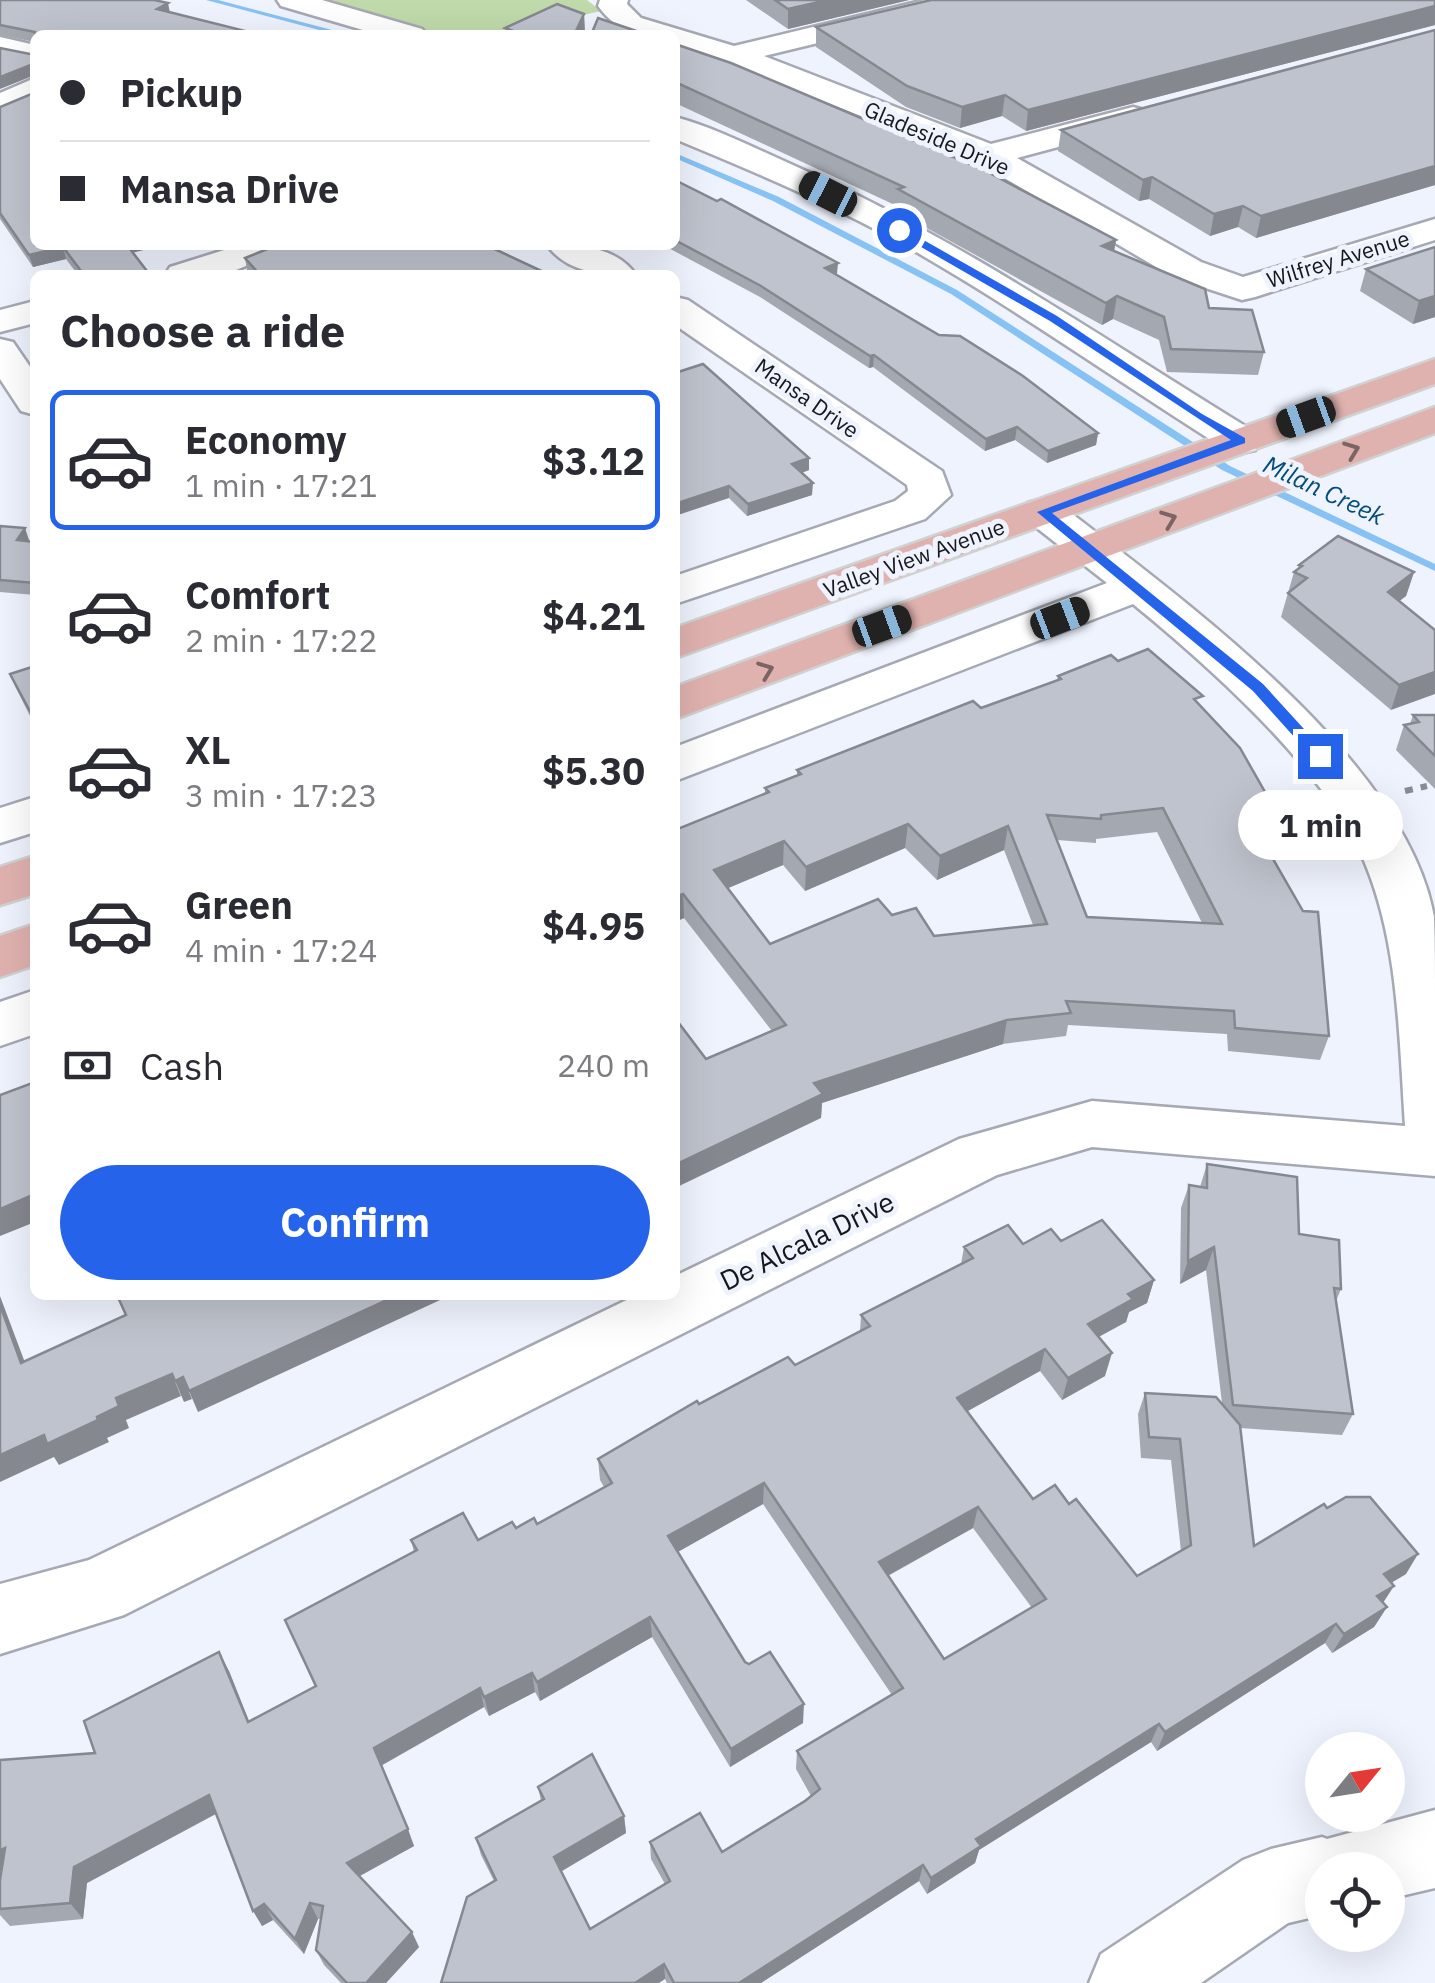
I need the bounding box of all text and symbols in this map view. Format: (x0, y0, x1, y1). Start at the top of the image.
text: Pickup (120, 68, 243, 117)
street label: Gladeside Drive (860, 94, 1014, 181)
text: Mansa Drive (120, 164, 339, 213)
car (794, 167, 862, 221)
route start (877, 208, 922, 253)
street label: Wilfrey Avenue (1263, 223, 1413, 294)
text: Choose a ride (60, 301, 345, 359)
street label: Mansa Drive (749, 351, 865, 444)
car (1273, 393, 1339, 441)
icon: car (65, 415, 155, 505)
text: Economy (185, 415, 347, 464)
text: $3.12 (542, 436, 645, 485)
one-way arrow (1342, 442, 1360, 462)
water label: Milan Creek (1258, 447, 1391, 532)
text: 1 min · 17:21 (185, 464, 378, 506)
one-way arrow (1160, 510, 1177, 531)
street label: Valley View Avenue (819, 511, 1008, 604)
icon: car (65, 570, 155, 660)
text: Comfort (185, 570, 330, 619)
text: $4.21 (542, 591, 645, 640)
car (1027, 593, 1093, 643)
car (849, 602, 915, 650)
text: 2 min · 17:22 (185, 619, 378, 661)
one-way arrow (757, 661, 774, 682)
icon: car (65, 725, 155, 815)
text: XL (185, 725, 231, 774)
route end (1298, 734, 1343, 779)
text: $5.30 (542, 746, 645, 795)
text: 3 min · 17:23 (185, 774, 378, 816)
callout: 1 min (1238, 791, 1402, 861)
text: 1 min (1279, 804, 1362, 846)
icon: car (65, 880, 155, 970)
text: Green (185, 880, 293, 929)
text: $4.95 (542, 901, 645, 950)
text: 4 min · 17:24 (185, 929, 378, 971)
icon: cash (60, 1038, 115, 1093)
text: Cash (140, 1041, 224, 1090)
text: 240 m (557, 1044, 650, 1086)
button: Confirm (60, 1165, 650, 1280)
street label: De Alcala Drive (713, 1182, 900, 1299)
north arrow (1305, 1732, 1405, 1832)
map controls (1305, 1732, 1405, 1952)
button: locate (1305, 1852, 1405, 1952)

